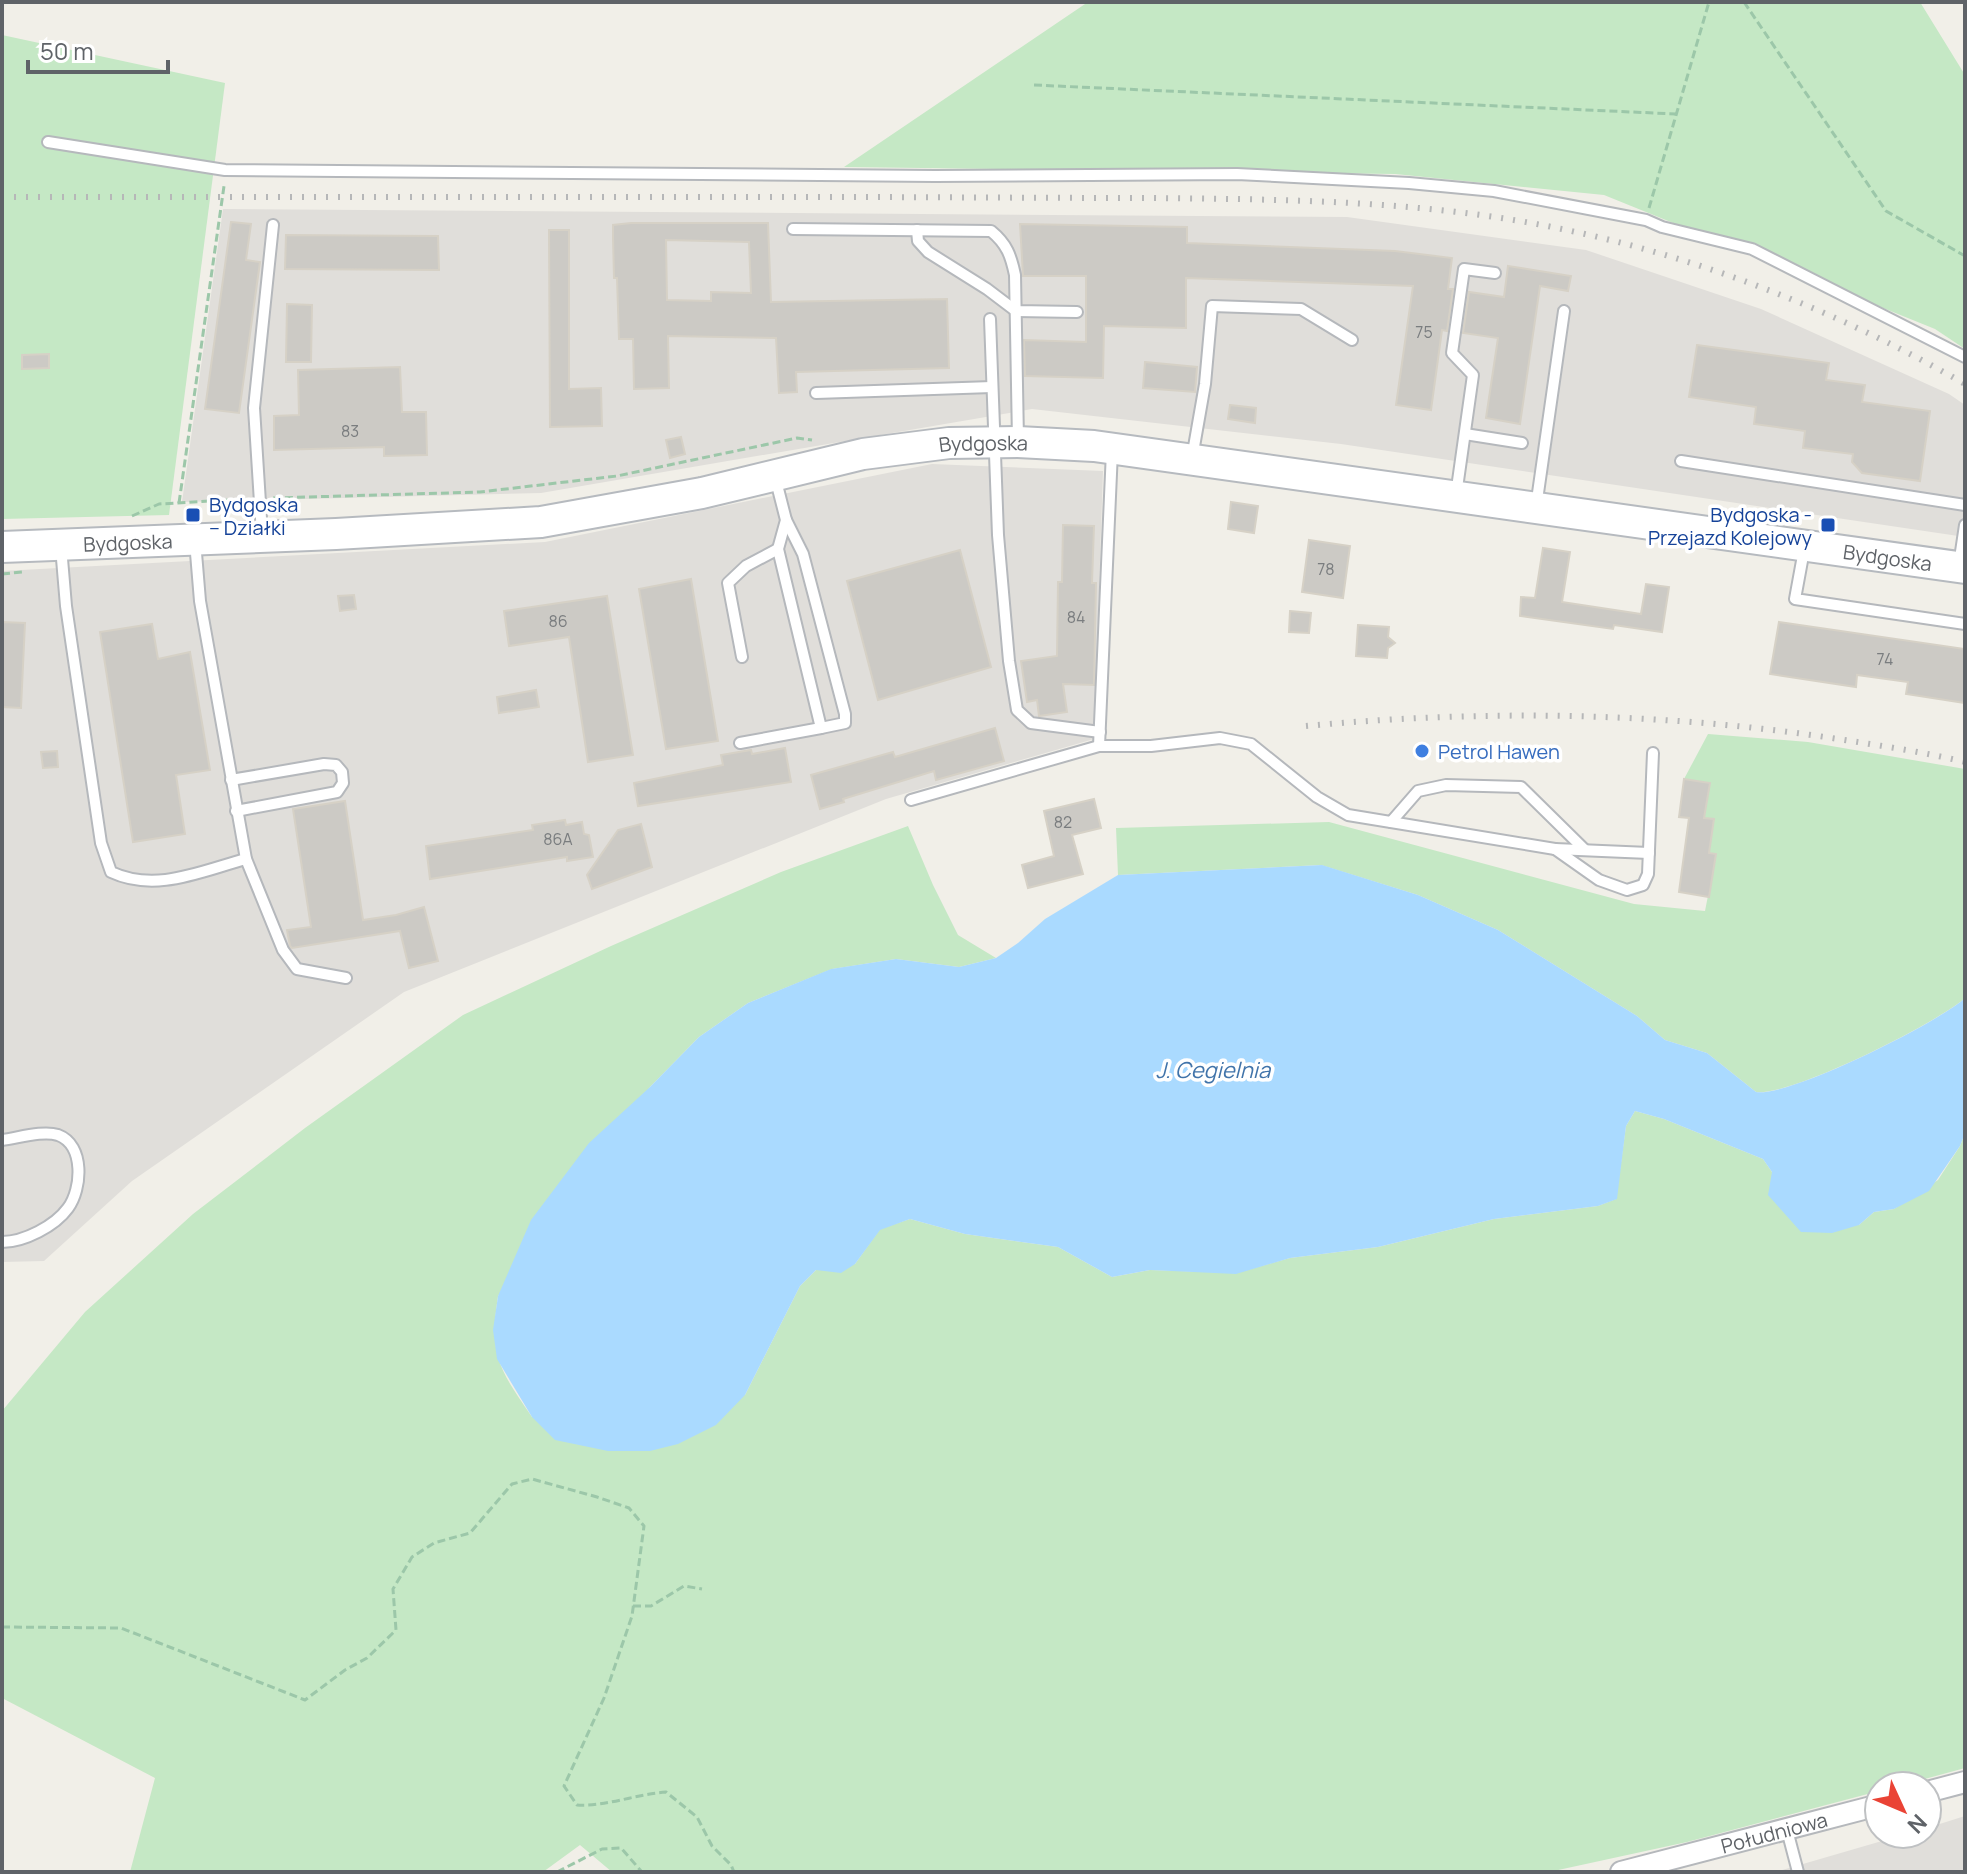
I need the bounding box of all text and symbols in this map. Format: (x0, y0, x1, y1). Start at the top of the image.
scale bar (28, 24, 168, 74)
text: 50 m (40, 34, 94, 67)
house number: 75 (1415, 321, 1433, 343)
house number: 83 (341, 420, 359, 442)
street label: Bydgoska (937, 428, 1029, 458)
place label: Bydgoska – Działki (209, 491, 298, 541)
place label: Bydgoska - Przejazd Kolejowy (1648, 501, 1812, 551)
marker: Bydgoska – Działki (184, 506, 202, 524)
marker: Bydgoska - Przejazd Kolejowy (1819, 516, 1837, 534)
street label: Bydgoska (83, 527, 173, 557)
street label: Bydgoska (1841, 538, 1934, 577)
house number: 78 (1317, 558, 1335, 580)
house number: 84 (1067, 606, 1085, 628)
house number: 86 (548, 610, 568, 632)
house number: 74 (1877, 648, 1893, 670)
place label: Petrol Hawen (1438, 738, 1560, 765)
marker: Petrol Hawen (1413, 742, 1431, 760)
house number: 82 (1054, 811, 1072, 833)
house number: 86A (543, 828, 573, 850)
water label: J. Cegielnia (1156, 1055, 1272, 1085)
north arrow (1863, 1770, 1943, 1850)
street label: Południowa (1718, 1806, 1830, 1859)
text: N (1901, 1808, 1934, 1840)

